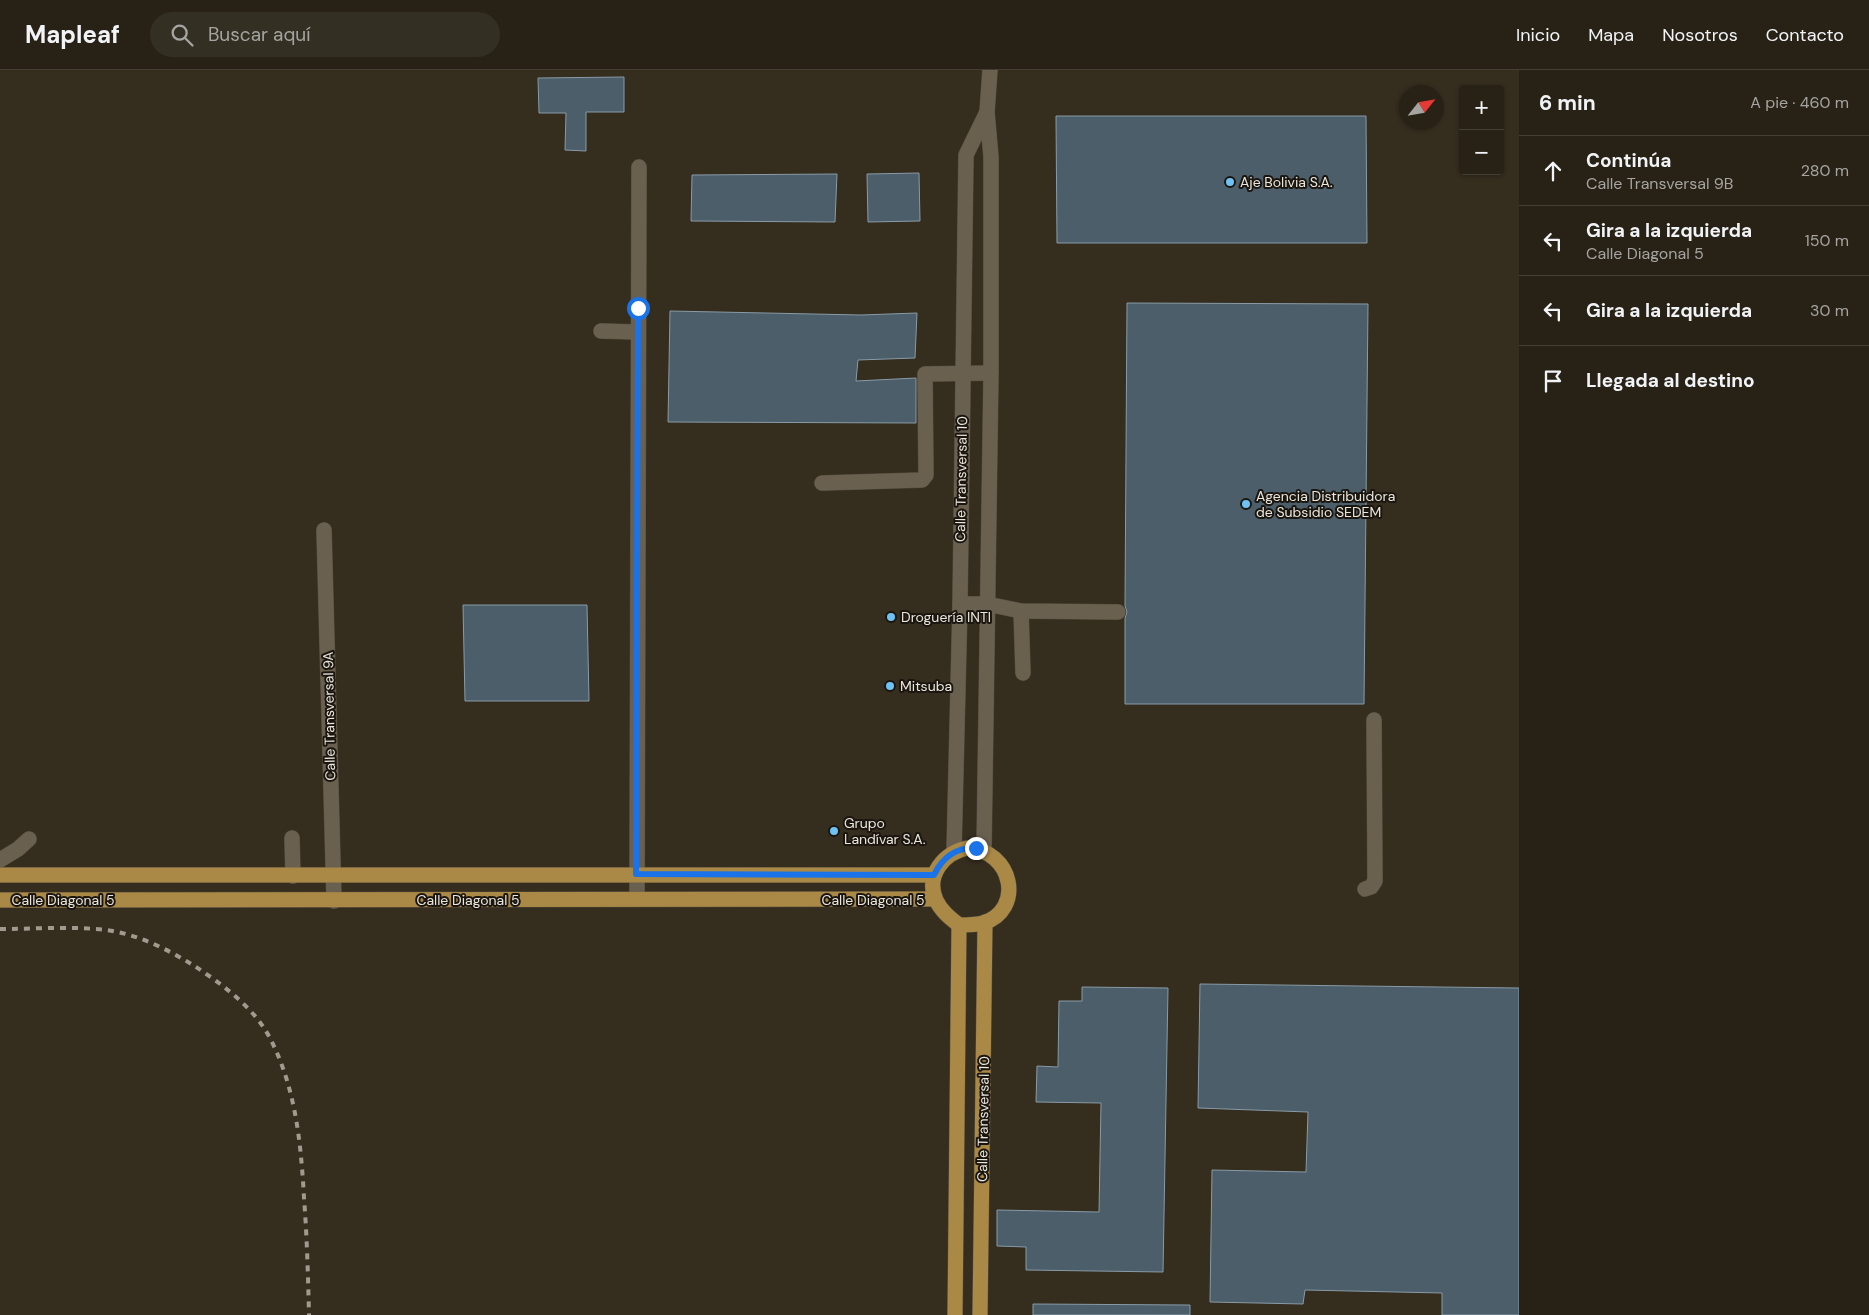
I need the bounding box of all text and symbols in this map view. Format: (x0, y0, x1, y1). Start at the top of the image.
search box (150, 12, 500, 57)
text: Mapleaf (25, 19, 120, 50)
icon: search (168, 21, 196, 49)
text: Buscar aquí (208, 22, 310, 47)
text: Inicio (1516, 23, 1560, 47)
text: Mapa (1588, 23, 1634, 47)
text: Nosotros (1662, 23, 1738, 47)
text: Contacto (1766, 23, 1844, 47)
north arrow (1399, 85, 1444, 130)
map controls (1459, 85, 1504, 175)
button: + (1459, 85, 1504, 130)
text: 6 min (1539, 89, 1596, 117)
text: A pie · 460 m (1750, 92, 1849, 113)
button: − (1459, 130, 1504, 175)
text: Continúa (1586, 148, 1671, 173)
icon: ahead (1539, 157, 1567, 185)
text: 280 m (1801, 160, 1849, 181)
place label: Aje Bolivia S.A. (1240, 173, 1333, 191)
text: Calle Transversal 9B (1586, 173, 1733, 194)
marker: Aje Bolivia S.A. (1224, 176, 1236, 188)
text: Gira a la izquierda (1586, 218, 1752, 243)
icon: left (1539, 227, 1567, 255)
text: 150 m (1805, 230, 1849, 251)
text: Calle Diagonal 5 (1586, 243, 1704, 264)
route start (627, 297, 650, 320)
icon: left (1539, 297, 1567, 325)
text: Gira a la izquierda (1586, 298, 1752, 323)
text: 30 m (1810, 300, 1849, 321)
icon: arrive (1539, 367, 1567, 395)
text: Llegada al destino (1586, 368, 1755, 393)
street label: Calle Transversal 10 (951, 416, 971, 542)
place label: Agencia Distribuidora de Subsidio SEDEM (1256, 487, 1395, 521)
marker: Agencia Distribuidora de Subsidio SEDEM (1240, 498, 1252, 510)
place label: Droguería INTI (901, 608, 991, 626)
marker: Droguería INTI (885, 611, 897, 623)
street label: Calle Transversal 9A (319, 651, 339, 781)
place label: Mitsuba (900, 677, 952, 695)
marker: Mitsuba (884, 680, 896, 692)
place label: Grupo Landívar S.A. (844, 814, 926, 848)
marker: Grupo Landívar S.A. (828, 825, 840, 837)
route end (965, 837, 988, 860)
street label: Calle Diagonal 5 (11, 891, 115, 909)
street label: Calle Diagonal 5 (416, 891, 520, 909)
street label: Calle Diagonal 5 (821, 891, 925, 909)
street label: Calle Transversal 10 (973, 1056, 993, 1182)

